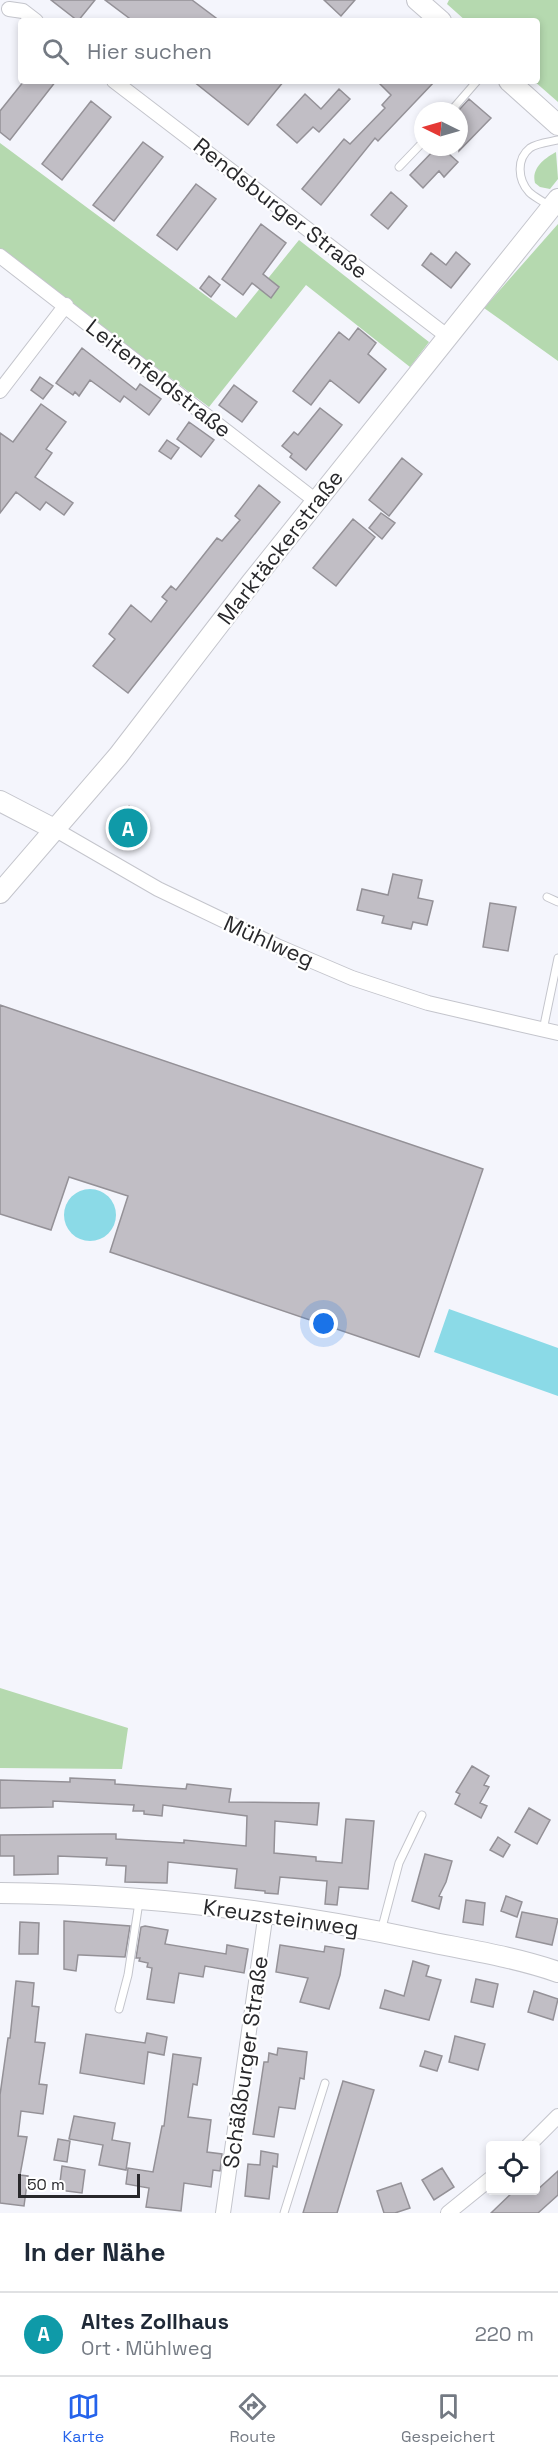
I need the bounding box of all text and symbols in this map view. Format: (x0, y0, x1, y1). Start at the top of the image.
search box (18, 18, 540, 84)
icon: search (39, 35, 72, 68)
text: Hier suchen (87, 37, 212, 65)
north arrow (414, 102, 468, 156)
street label: Rendsburger Straße (188, 131, 374, 285)
street label: Leitenfeldstraße (81, 313, 237, 443)
street label: Marktäckerstraße (211, 464, 349, 630)
pin: A (108, 806, 148, 850)
street label: Mühlweg (219, 909, 319, 973)
your location (309, 1309, 338, 1338)
street label: Kreuzsteinweg (201, 1892, 361, 1942)
street label: Schäßburger Straße (216, 1954, 274, 2170)
map controls (486, 2141, 540, 2195)
button: locate (486, 2141, 540, 2195)
scale bar (18, 2171, 140, 2198)
text: 50 m (27, 2174, 65, 2195)
text: In der Nähe (24, 2235, 165, 2269)
text: Altes Zollhaus (81, 2307, 229, 2335)
text: A (37, 2321, 50, 2347)
text: 220 m (475, 2321, 534, 2347)
text: Ort · Mühlweg (81, 2335, 212, 2361)
tab: Karte (63, 2390, 104, 2447)
tab: Route (229, 2390, 276, 2447)
tab: Gespeichert (401, 2390, 495, 2447)

